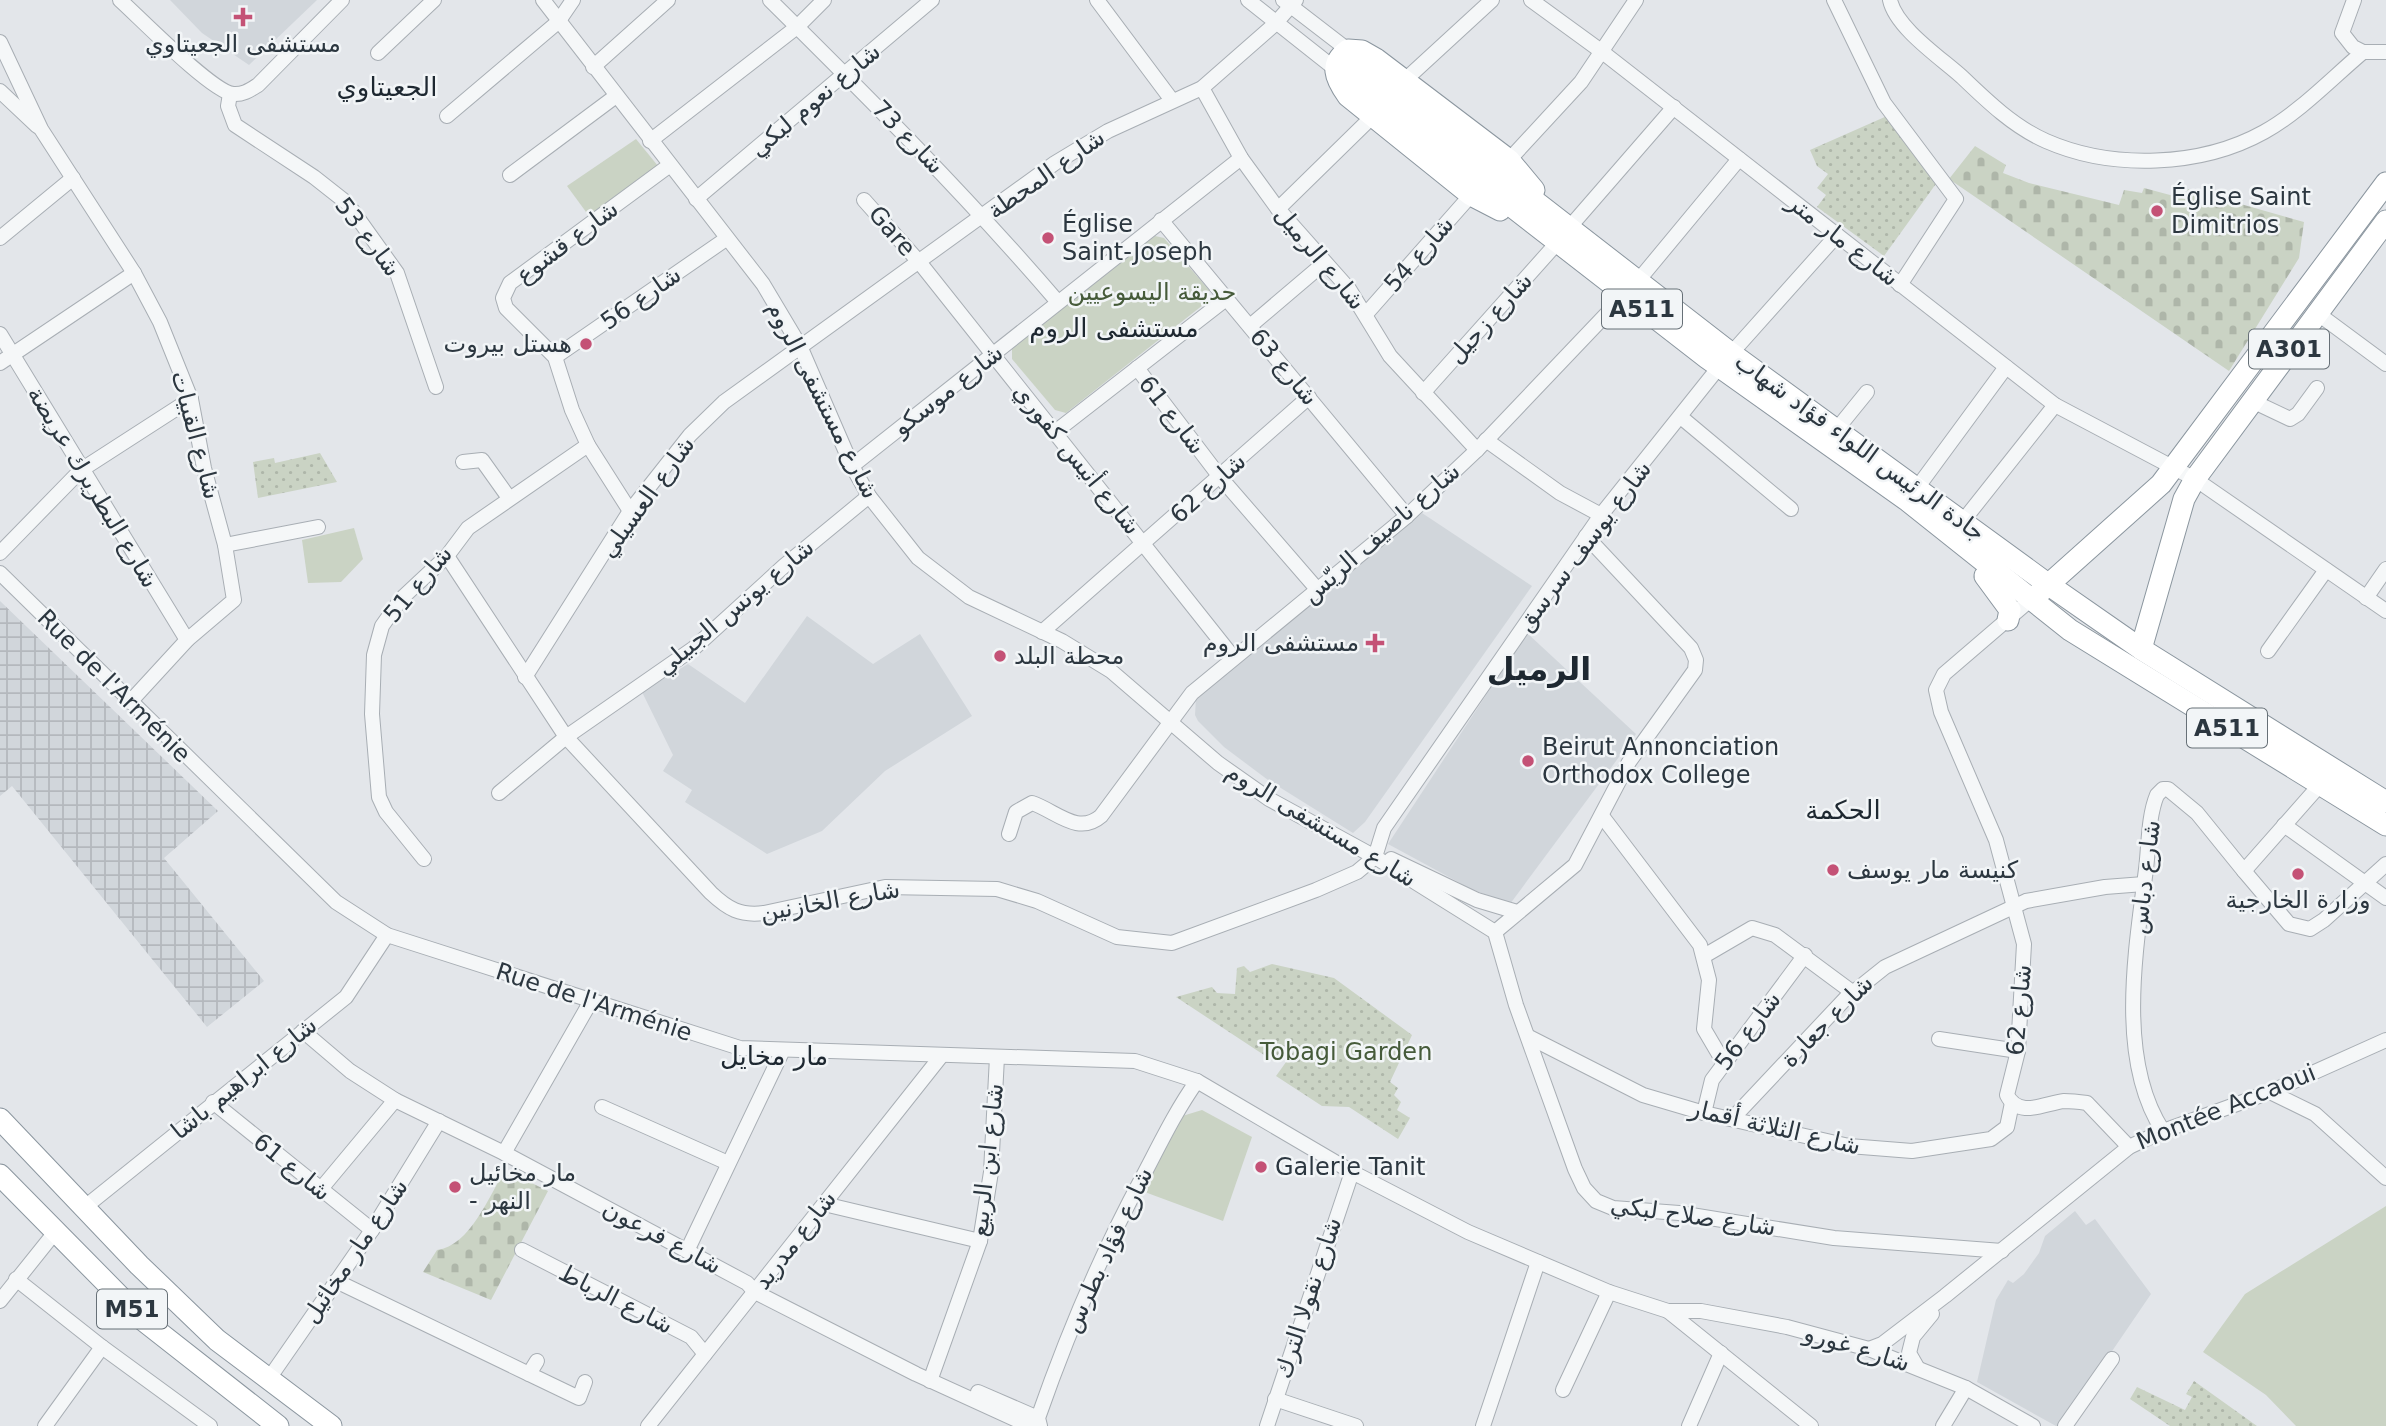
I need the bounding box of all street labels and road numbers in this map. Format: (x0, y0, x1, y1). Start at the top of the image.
street label: شارع نعوم لبكي (744, 37, 886, 163)
street label: شارع 73 (866, 94, 950, 180)
street label: شارع المحطة (982, 123, 1110, 225)
street label: شارع مار متر (1781, 187, 1904, 292)
street label: شارع 53 (329, 192, 407, 282)
street label: شارع قشوع (510, 195, 624, 289)
street label: Gare (863, 200, 921, 262)
street label: شارع الرميل (1269, 201, 1371, 315)
street label: شارع 54 (1378, 210, 1460, 298)
street label: شارع 56 (595, 260, 687, 336)
street label: شارع زحيل (1442, 267, 1538, 369)
road number: A511 (1602, 290, 1682, 328)
street label: شارع مستشفى الروم (761, 297, 885, 503)
street label: شارع 63 (1244, 323, 1324, 411)
road number: A301 (2249, 330, 2329, 368)
street label: شارع موسكو (887, 338, 1009, 442)
street label: جادة الرئيس اللواء فؤاد شهاب (1730, 347, 1990, 547)
street label: شارع القبيات (165, 368, 227, 502)
street label: شارع 61 (1133, 370, 1211, 460)
street label: شارع أنيس كفوري (1008, 377, 1148, 540)
street label: شارع البطريرك عريضة (22, 381, 164, 593)
street label: شارع العسيلي (594, 431, 700, 563)
street label: شارع 62 (1165, 447, 1251, 529)
street label: شارع يوسف سرسق (1511, 455, 1657, 637)
street label: شارع ناصيف الريّس (1297, 457, 1465, 609)
street label: شارع يونس الجبيلي (651, 533, 819, 681)
street label: شارع 51 (378, 540, 458, 628)
street label: Rue de l'Arménie (32, 604, 196, 768)
road number: A511 (2187, 708, 2267, 748)
street label: شارع مستشفى الروم (1221, 757, 1421, 893)
street label: شارع دباس (2124, 818, 2166, 936)
street label: شارع الخازنين (758, 875, 902, 927)
street label: Rue de l'Arménie (492, 957, 696, 1047)
street label: شارع 62 (2001, 963, 2037, 1057)
street label: شارع جعارة (1775, 969, 1879, 1073)
street label: شارع 56 (1709, 986, 1787, 1076)
street label: شارع ابراهيم باشا (166, 1011, 322, 1145)
street label: Montée Accaoui (2132, 1058, 2320, 1156)
street label: شارع ابن الربيع (965, 1082, 1009, 1238)
street label: شارع الثلاثة أقمار (1686, 1092, 1864, 1160)
street label: شارع 61 (248, 1127, 336, 1207)
street label: شارع فؤاد بطرس (1058, 1163, 1158, 1337)
street label: شارع مار مخائيل (296, 1173, 414, 1329)
street label: شارع مدريد (748, 1185, 842, 1295)
street label: شارع صلاح لبكي (1609, 1191, 1777, 1241)
street label: شارع فرعون (598, 1194, 726, 1280)
street label: شارع نقولا الترك (1269, 1214, 1347, 1382)
street label: شارع الرباط (554, 1258, 678, 1340)
road number: M51 (97, 1290, 167, 1328)
street label: شارع غورو (1800, 1318, 1913, 1377)

